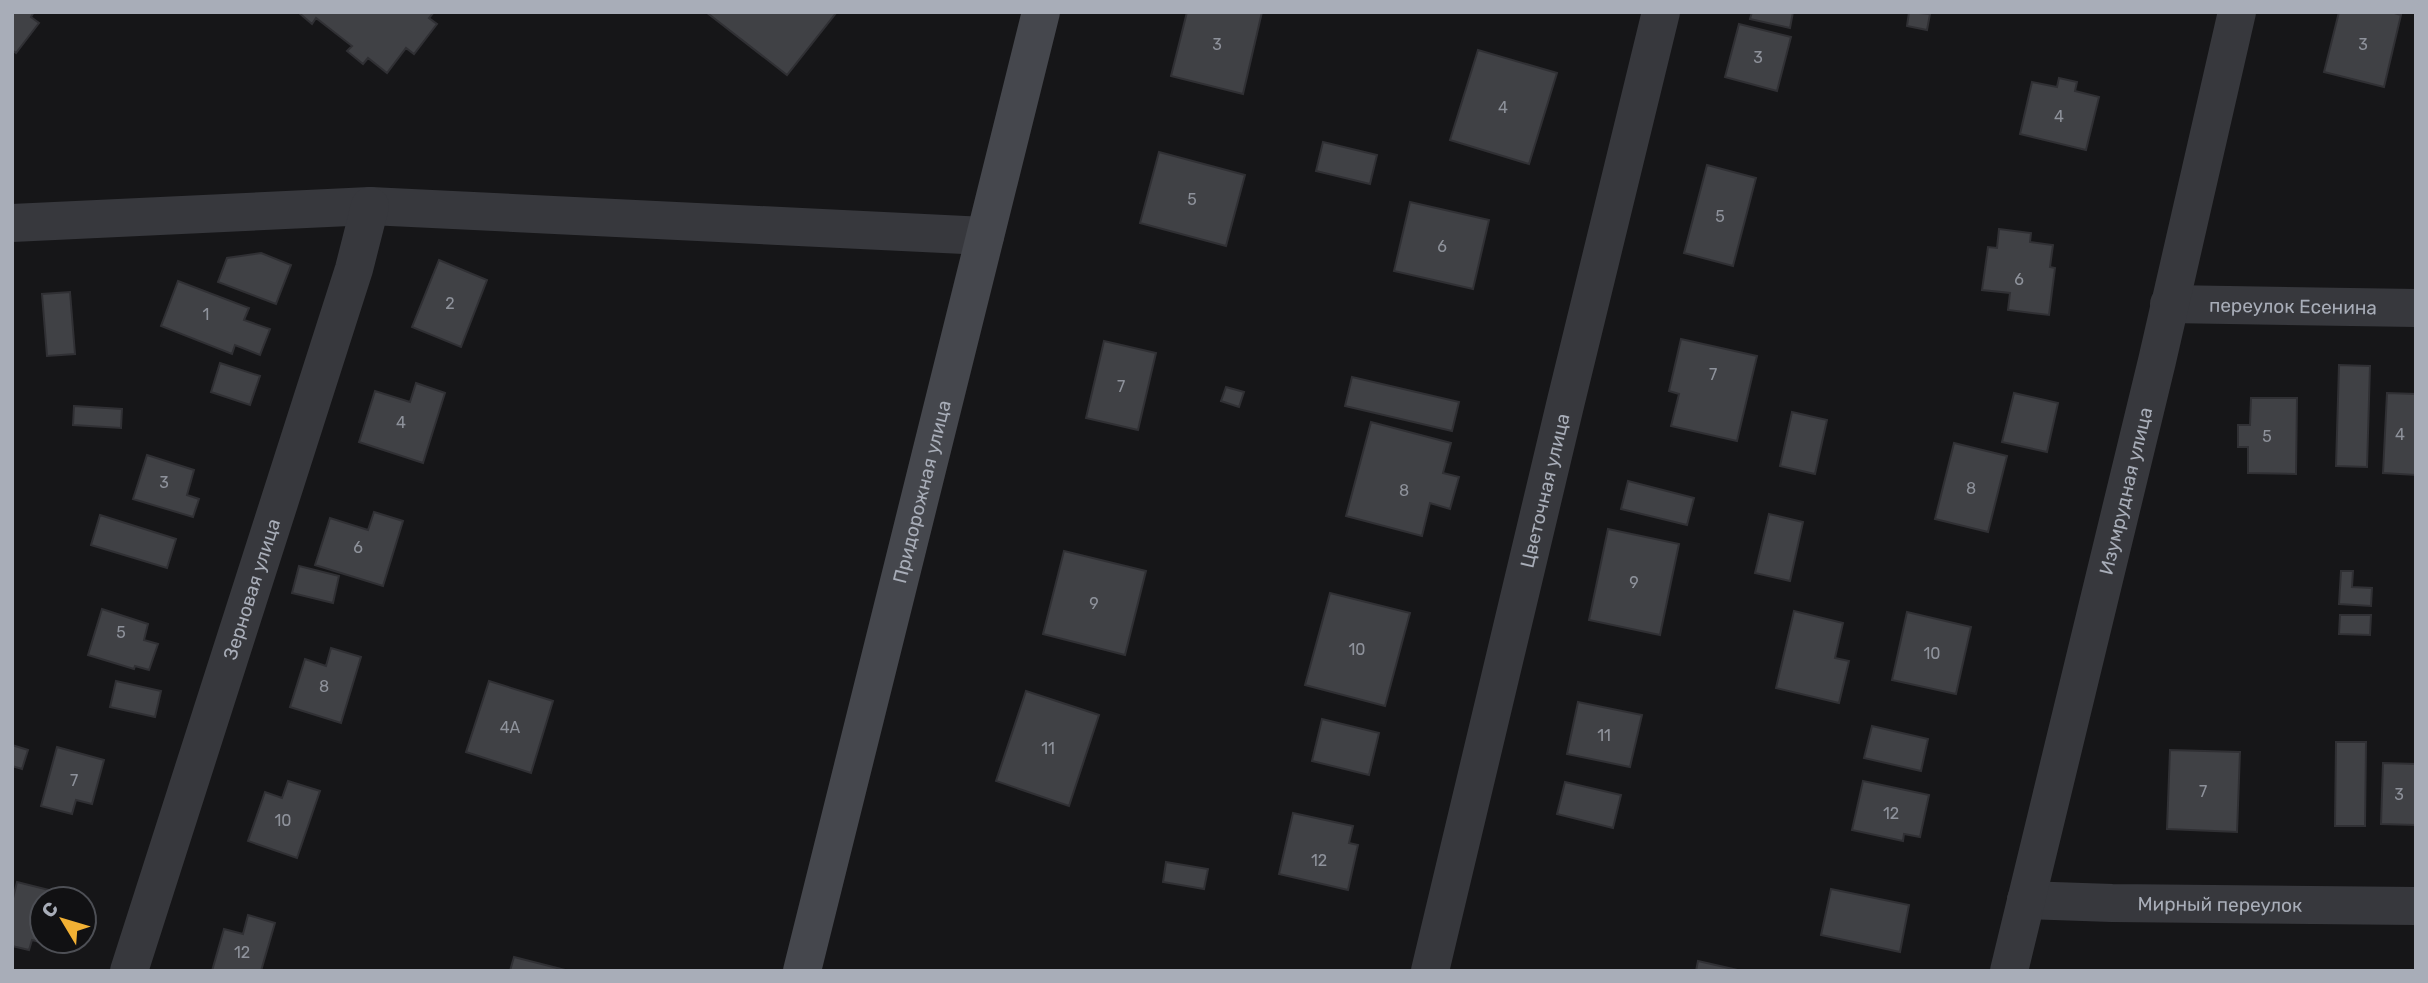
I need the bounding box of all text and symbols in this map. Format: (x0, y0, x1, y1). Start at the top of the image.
house number: 3 (1212, 35, 1222, 54)
house number: 3 (2358, 35, 2368, 54)
house number: 3 (1753, 48, 1763, 67)
house number: 4 (1498, 98, 1508, 117)
house number: 4 (2054, 107, 2064, 126)
house number: 5 (1187, 190, 1197, 209)
house number: 5 (1715, 207, 1725, 226)
house number: 6 (1437, 237, 1447, 256)
house number: 6 (2014, 270, 2024, 289)
street label: переулок Есенина (2209, 293, 2377, 319)
house number: 2 (445, 294, 455, 313)
house number: 1 (203, 305, 209, 324)
house number: 7 (1709, 365, 1717, 384)
house number: 7 (1117, 377, 1125, 396)
street label: Придорожная улица (888, 398, 955, 586)
street label: Изумрудная улица (2094, 405, 2157, 577)
street label: Цветочная улица (1515, 411, 1574, 570)
house number: 4 (396, 413, 406, 432)
house number: 4 (2395, 425, 2405, 444)
house number: 5 (2262, 427, 2272, 446)
house number: 3 (159, 473, 169, 492)
house number: 8 (1966, 479, 1976, 498)
house number: 8 (1399, 481, 1409, 500)
street label: Зерновая улица (218, 516, 285, 663)
house number: 6 (353, 538, 363, 557)
house number: 9 (1629, 573, 1639, 592)
house number: 9 (1089, 594, 1099, 613)
house number: 5 (116, 623, 126, 642)
house number: 10 (1348, 640, 1366, 659)
house number: 10 (1923, 644, 1941, 663)
house number: 8 (319, 677, 329, 696)
house number: 4А (500, 718, 521, 737)
house number: 11 (1597, 726, 1611, 745)
house number: 11 (1041, 739, 1055, 758)
house number: 7 (70, 771, 78, 790)
house number: 7 (2199, 782, 2207, 801)
house number: 3 (2394, 785, 2404, 804)
house number: 12 (1883, 804, 1899, 823)
house number: 10 (274, 811, 292, 830)
house number: 12 (1311, 851, 1327, 870)
north arrow (28, 885, 98, 955)
street label: Мирный переулок (2137, 892, 2302, 916)
text: С (37, 898, 63, 922)
house number: 12 (234, 943, 250, 962)

